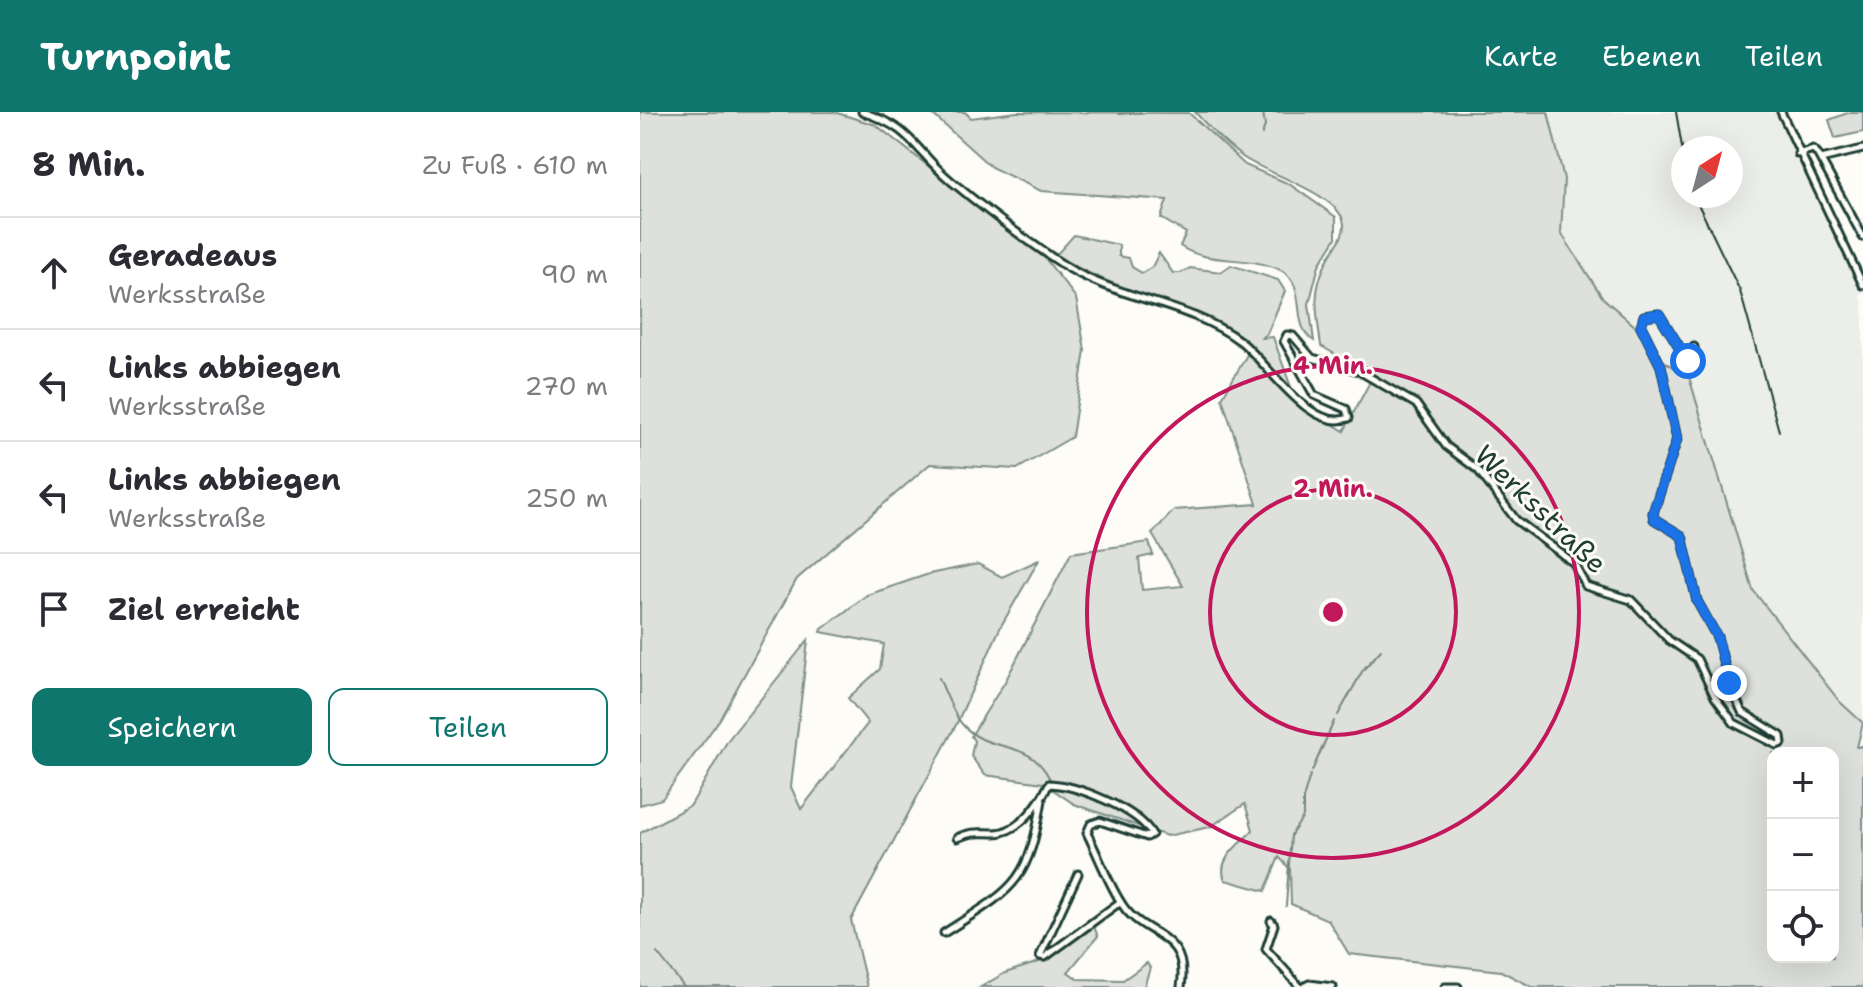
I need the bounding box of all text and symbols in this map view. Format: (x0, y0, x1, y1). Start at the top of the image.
text: Turnpoint (40, 31, 231, 82)
text: Karte (1484, 37, 1558, 75)
text: Ebenen (1602, 37, 1701, 75)
text: Teilen (1745, 37, 1823, 75)
north arrow (1671, 136, 1743, 208)
text: 8 Min. (32, 141, 145, 187)
text: Zu Fuß · 610 m (422, 147, 608, 182)
text: Geradeaus (108, 235, 277, 276)
icon: ahead (32, 251, 76, 295)
text: 90 m (541, 256, 608, 291)
text: Werksstraße (108, 276, 266, 311)
route start (1670, 343, 1706, 379)
text: Links abbiegen (108, 347, 341, 388)
text: 4 Min. (1293, 350, 1373, 382)
icon: left (32, 363, 76, 407)
text: 270 m (525, 368, 608, 403)
text: Werksstraße (108, 388, 266, 423)
street label: Werksstraße (1467, 436, 1615, 582)
text: Links abbiegen (108, 459, 341, 500)
text: 2 Min. (1293, 473, 1373, 505)
icon: left (32, 475, 76, 519)
text: 250 m (525, 480, 608, 515)
text: Werksstraße (108, 500, 266, 535)
icon: arrive (32, 587, 76, 631)
text: Ziel erreicht (108, 589, 300, 630)
centre of rings (1319, 598, 1347, 626)
route end (1711, 665, 1747, 701)
button: Speichern (32, 688, 312, 766)
button: Teilen (328, 688, 608, 766)
map controls (1767, 747, 1839, 963)
button: + (1767, 747, 1839, 819)
button: − (1767, 819, 1839, 891)
button: locate (1767, 891, 1839, 963)

